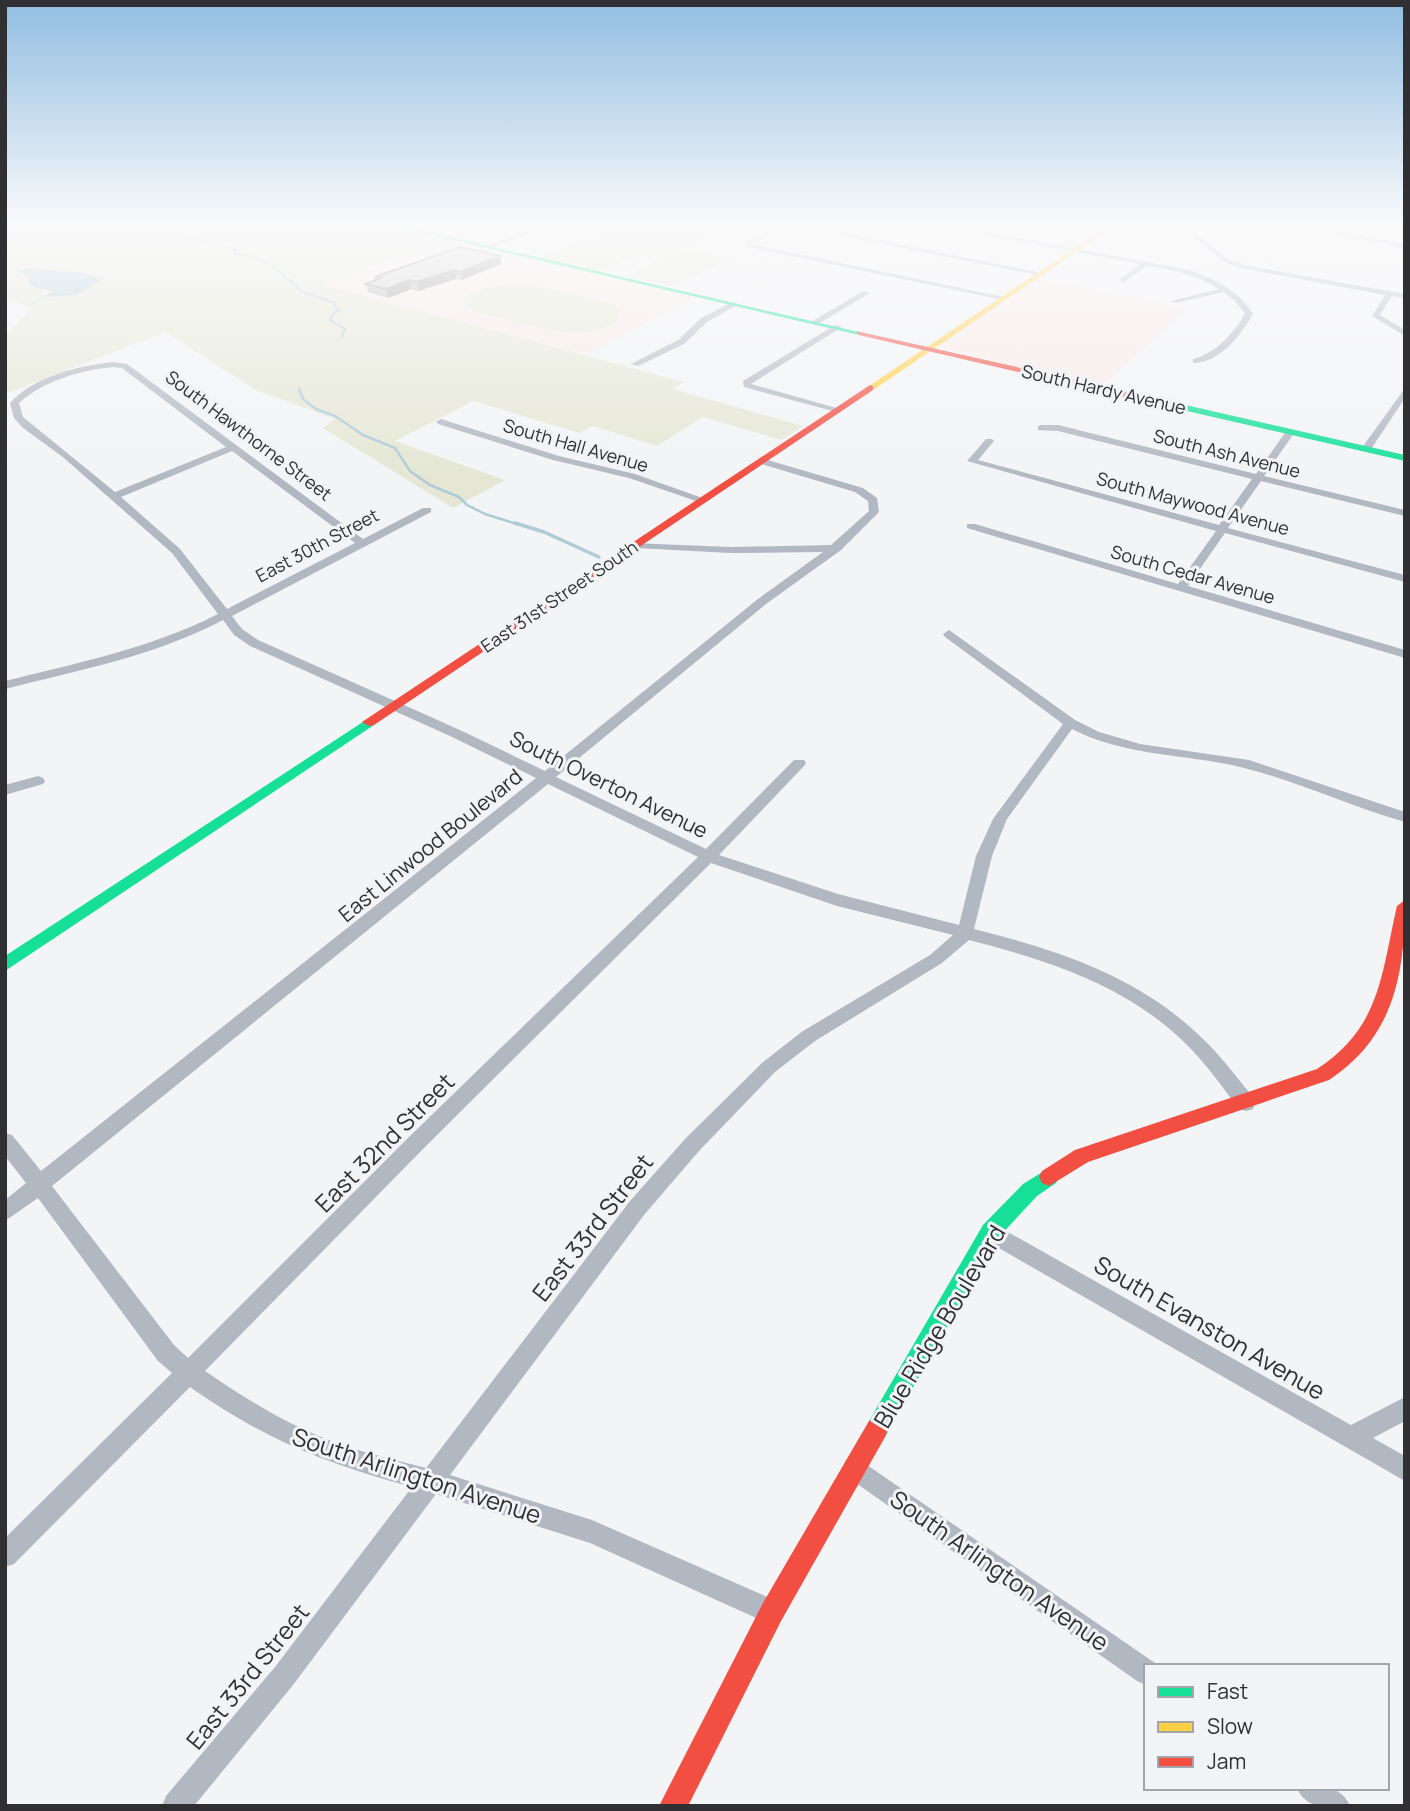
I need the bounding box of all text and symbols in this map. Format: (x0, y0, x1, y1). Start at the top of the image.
street label: South Hardy Avenue (1019, 358, 1189, 420)
street label: South Hawthorne Street (161, 365, 337, 505)
street label: South Hall Avenue (501, 413, 651, 477)
street label: South Ash Avenue (1151, 423, 1303, 483)
street label: South Maywood Avenue (1094, 466, 1292, 540)
street label: East 30th Street (251, 503, 383, 587)
street label: East 31st Street South (476, 534, 642, 658)
street label: South Cedar Avenue (1108, 539, 1278, 609)
street label: South Overton Avenue (505, 724, 713, 844)
street label: East Linwood Boulevard (332, 762, 528, 928)
street label: East 32nd Street (307, 1065, 461, 1219)
street label: East 33rd Street (524, 1147, 660, 1307)
street label: Blue Ridge Boulevard (865, 1218, 1013, 1434)
street label: South Evanston Avenue (1088, 1247, 1332, 1407)
street label: South Arlington Avenue (288, 1419, 546, 1531)
street label: South Arlington Avenue (884, 1482, 1116, 1658)
street label: East 33rd Street (178, 1596, 316, 1756)
legend (1144, 1664, 1389, 1790)
text: Fast (1207, 1677, 1248, 1705)
text: Slow (1207, 1712, 1253, 1740)
text: Jam (1207, 1747, 1246, 1775)

